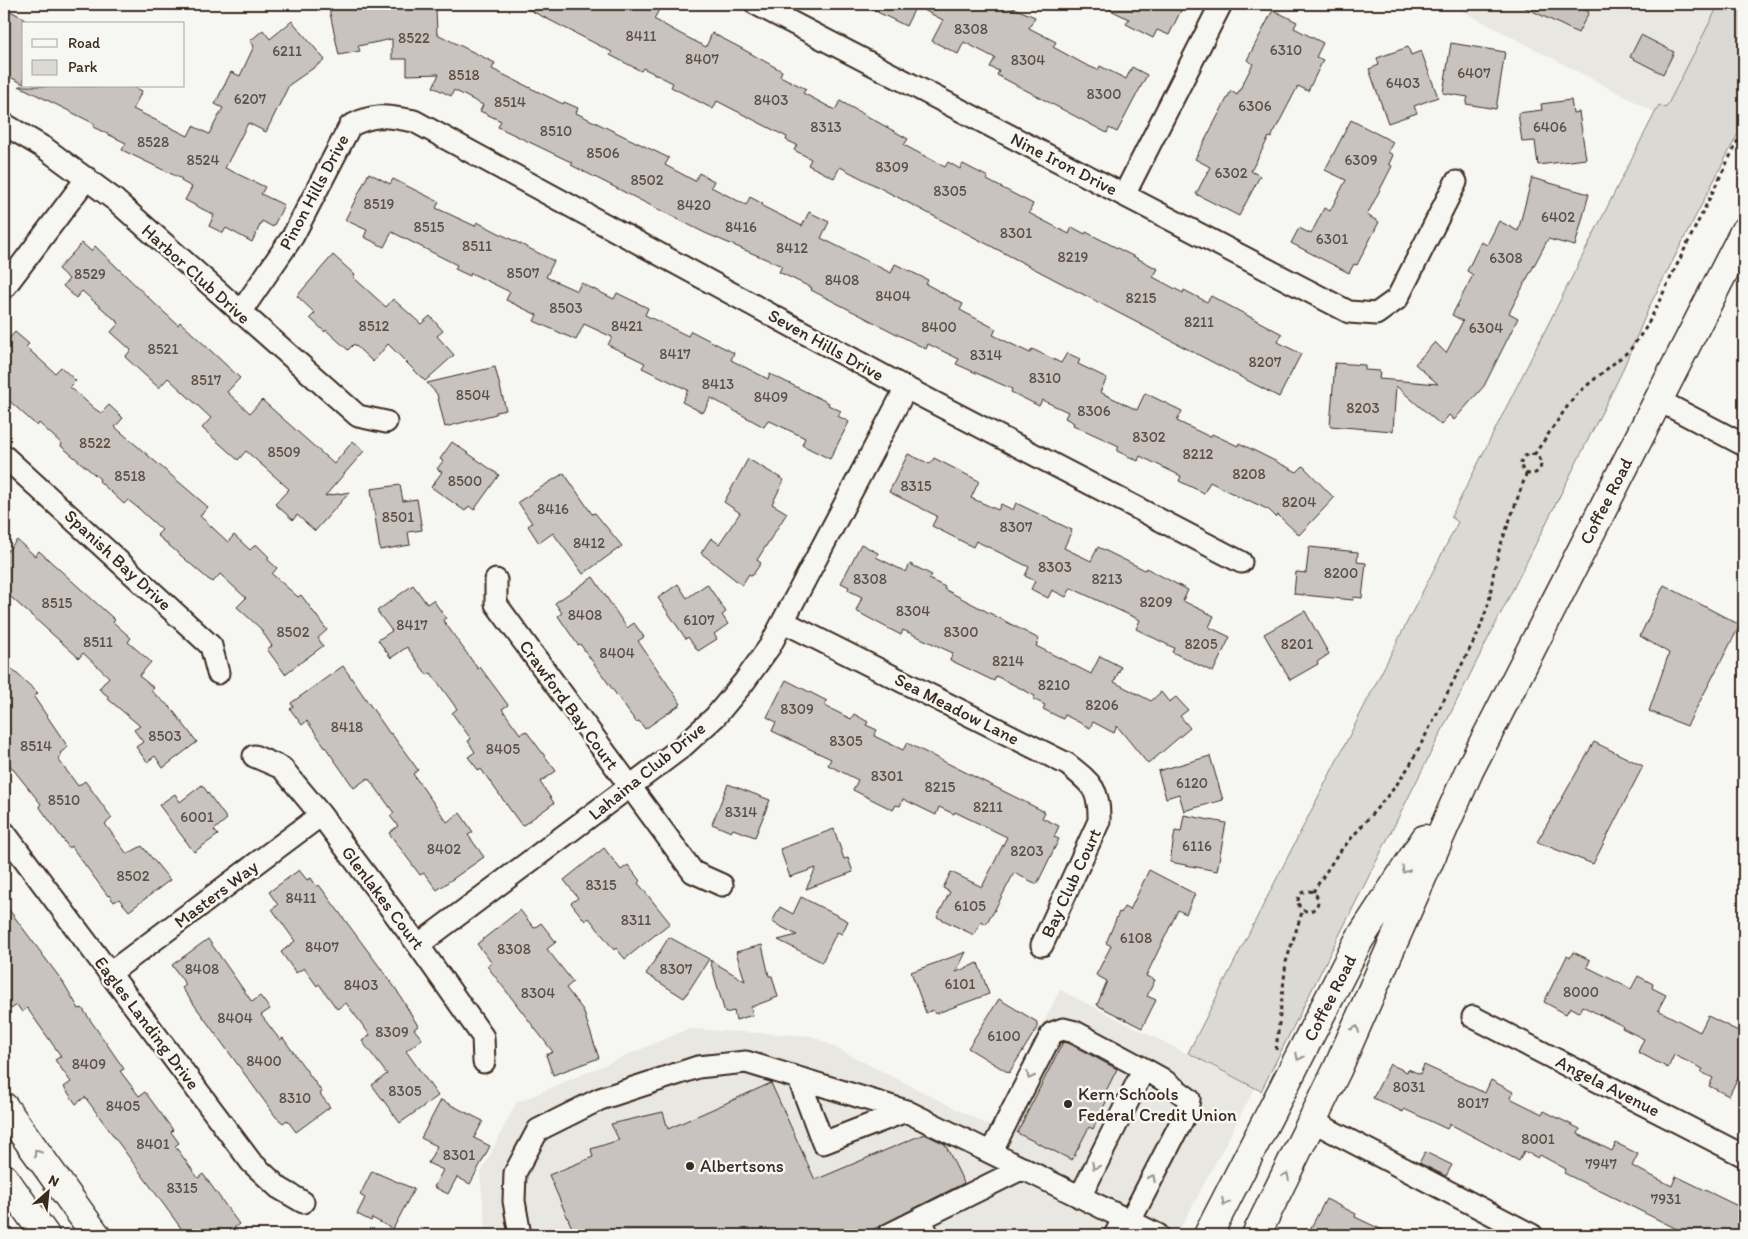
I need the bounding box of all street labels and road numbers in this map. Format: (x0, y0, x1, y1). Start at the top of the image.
street label: Nine Iron Drive (1007, 128, 1121, 200)
street label: Pinon Hills Drive (274, 130, 354, 254)
street label: Harbor Club Drive (137, 219, 255, 329)
street label: Seven Hills Drive (764, 304, 888, 386)
street label: Coffee Road (1575, 454, 1637, 548)
street label: Spanish Bay Drive (60, 505, 176, 615)
street label: Crawford Bay Court (515, 636, 624, 774)
street label: Sea Meadow Lane (891, 668, 1023, 750)
street label: Lahaina Club Drive (584, 717, 710, 825)
street label: Bay Club Court (1036, 825, 1106, 941)
street label: Glenlakes Court (337, 842, 429, 954)
street label: Masters Way (170, 855, 263, 933)
street label: Coffee Road (1299, 951, 1361, 1045)
street label: Eagles Landing Drive (90, 952, 204, 1094)
street label: Angela Avenue (1552, 1050, 1664, 1122)

